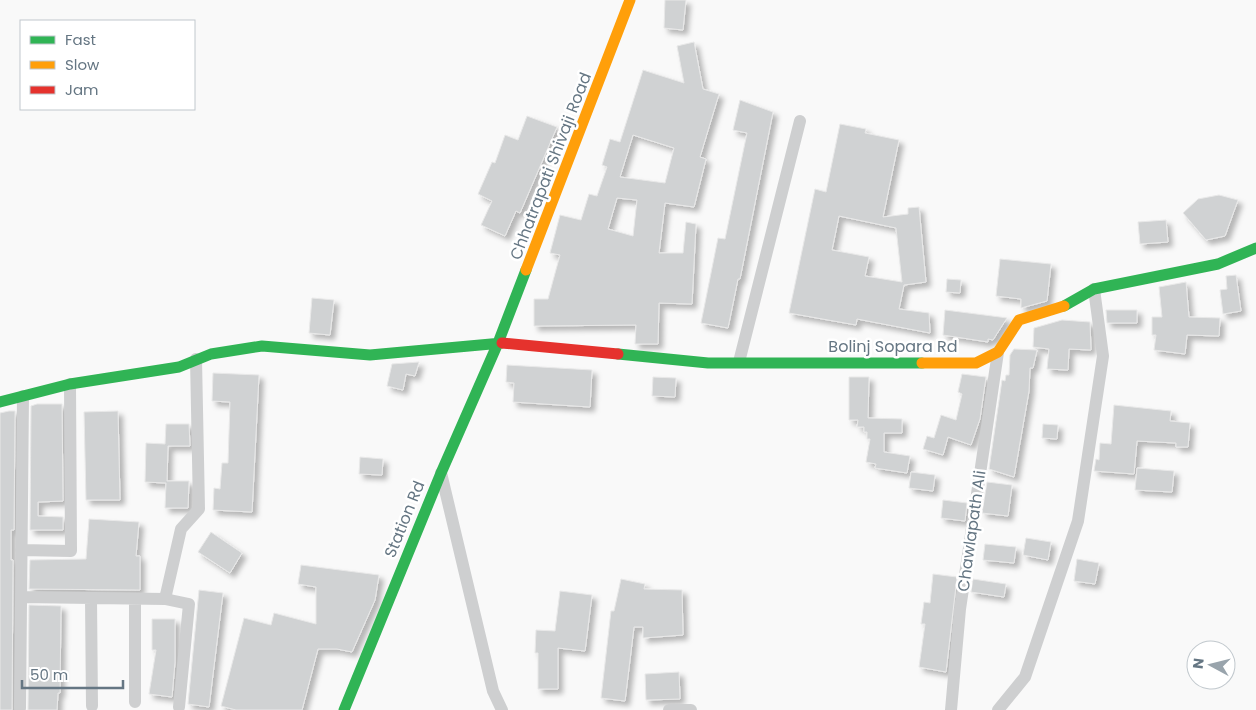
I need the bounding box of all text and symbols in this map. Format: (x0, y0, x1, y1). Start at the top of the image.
legend (20, 20, 195, 110)
text: Fast (65, 29, 96, 50)
text: Slow (65, 54, 100, 75)
street label: Chhatrapati Shivaji Road (504, 69, 597, 263)
text: Jam (65, 79, 99, 100)
street label: Bolinj Sopara Rd (828, 335, 958, 358)
street label: Chawlapath Ali (952, 469, 991, 593)
street label: Station Rd (379, 477, 430, 561)
north arrow (1186, 640, 1236, 690)
text: N (1188, 657, 1209, 670)
scale bar (22, 658, 124, 690)
text: 50 m (30, 664, 68, 685)

